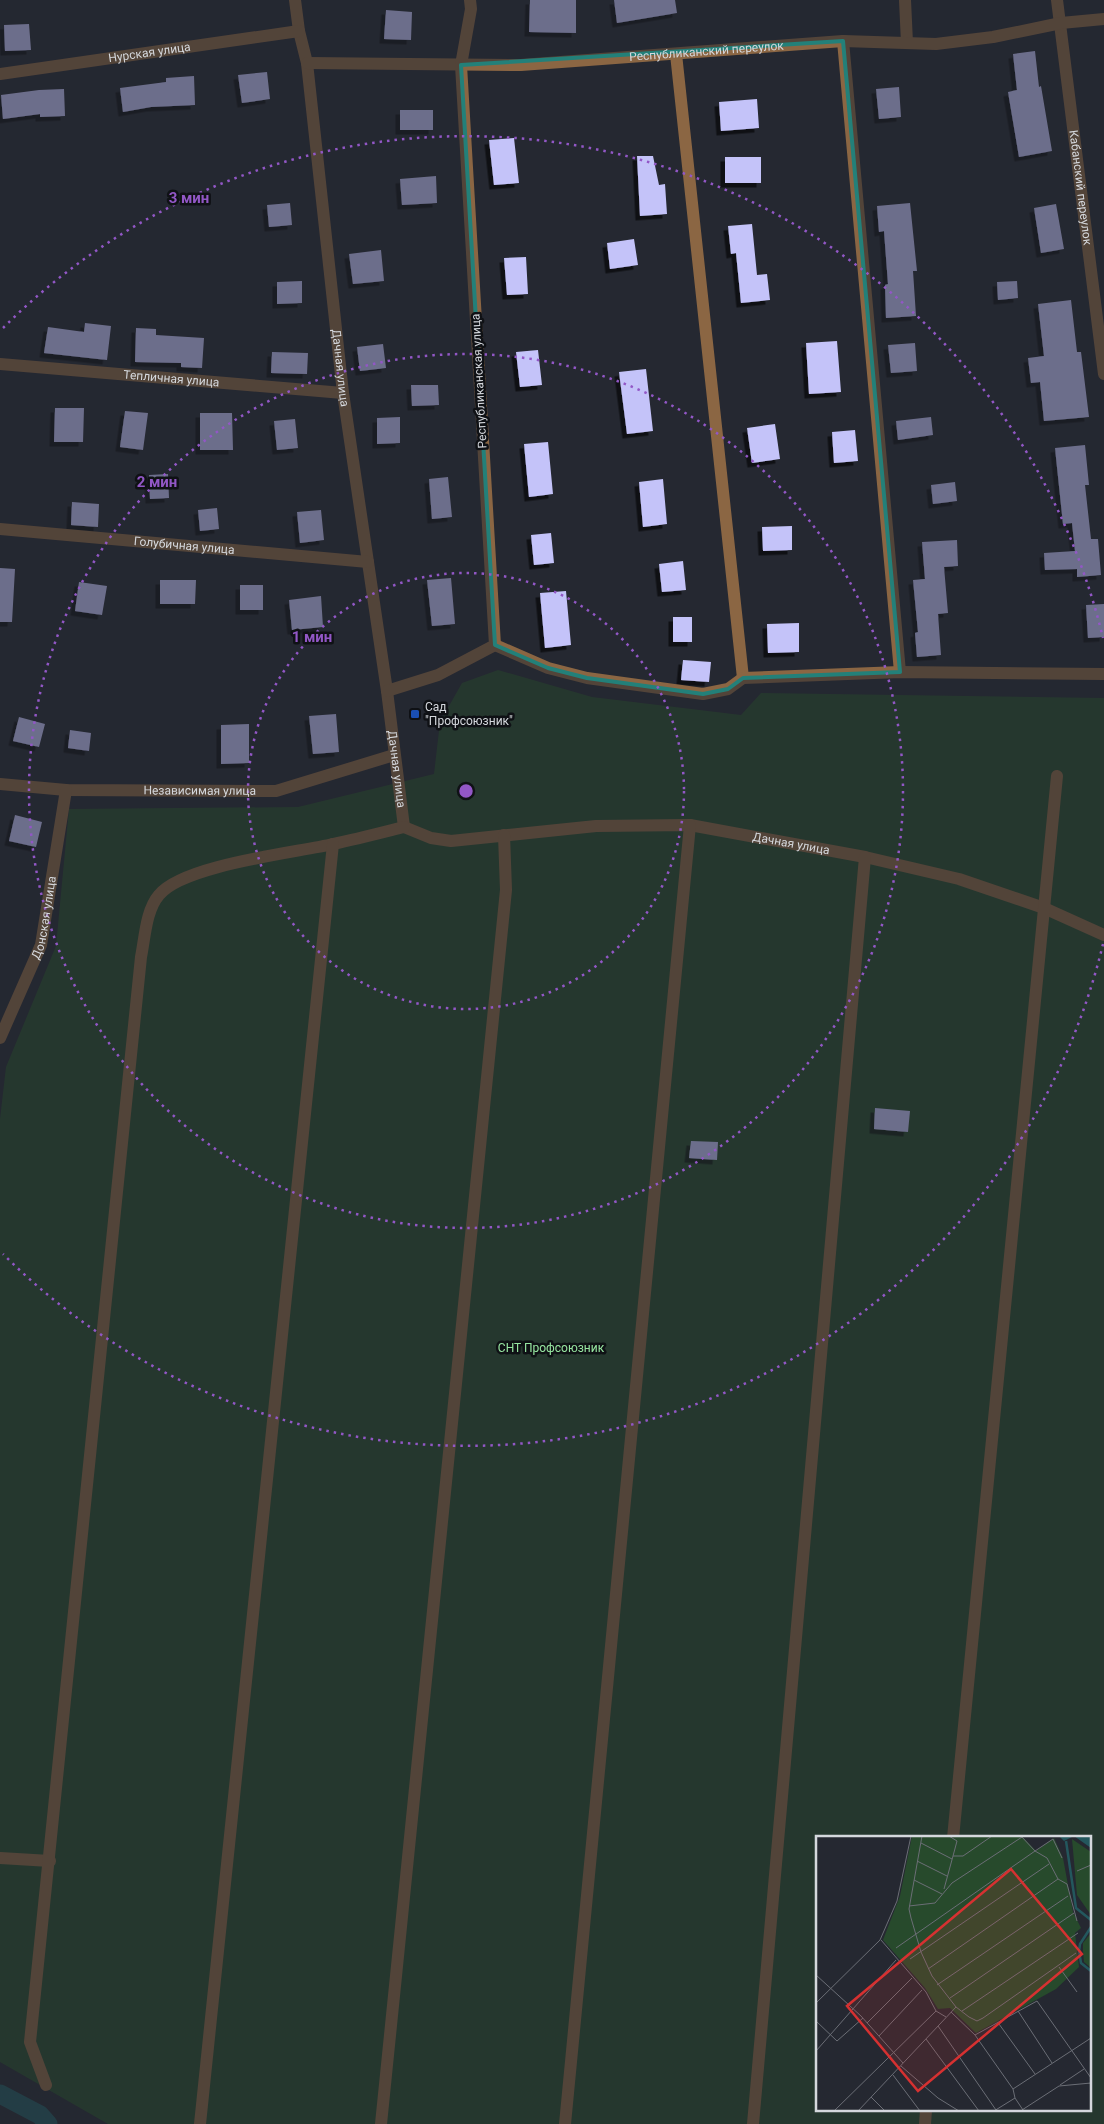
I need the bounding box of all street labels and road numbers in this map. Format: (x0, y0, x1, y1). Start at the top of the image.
street label: Республиканский переулок (629, 38, 785, 64)
street label: Нурская улица (107, 40, 191, 65)
street label: Кабанский переулок (1066, 129, 1095, 246)
street label: Республиканская улица (468, 313, 490, 449)
street label: Дачная улица (329, 328, 352, 408)
street label: Тепличная улица (123, 367, 220, 390)
street label: Голубичная улица (133, 534, 235, 557)
street label: Дачная улица (385, 729, 409, 809)
street label: Независимая улица (143, 783, 256, 798)
street label: Дачная улица (751, 830, 831, 857)
street label: Донская улица (29, 875, 59, 962)

